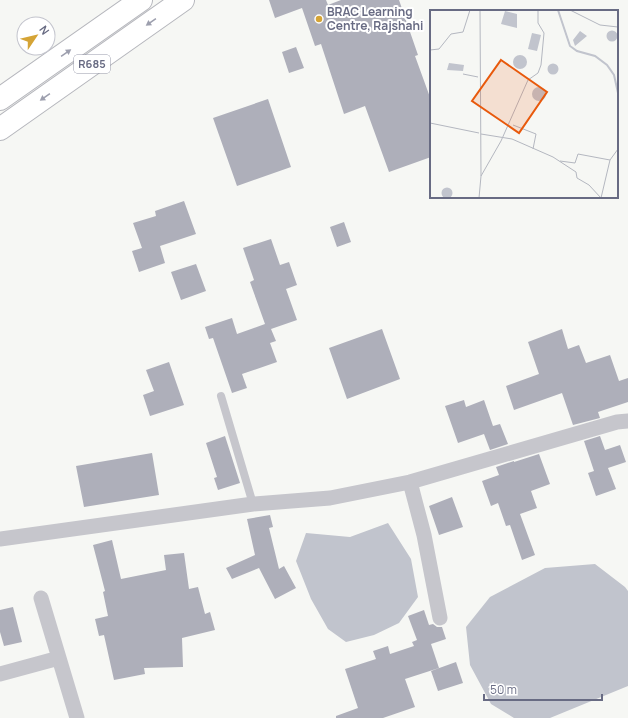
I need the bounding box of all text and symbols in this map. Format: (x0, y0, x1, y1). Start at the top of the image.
place label: BRAC Learning Centre, Rajshahi (327, 3, 423, 34)
inset map (430, 10, 618, 198)
marker: BRAC Learning Centre, Rajshahi (314, 14, 324, 24)
north arrow (16, 16, 56, 56)
one-way arrow (146, 18, 157, 26)
text: N (36, 22, 53, 38)
one-way arrow (61, 49, 71, 57)
road number: R685 (74, 55, 110, 73)
one-way arrow (40, 93, 50, 101)
scale bar (484, 676, 602, 702)
text: 50 m (490, 681, 517, 698)

